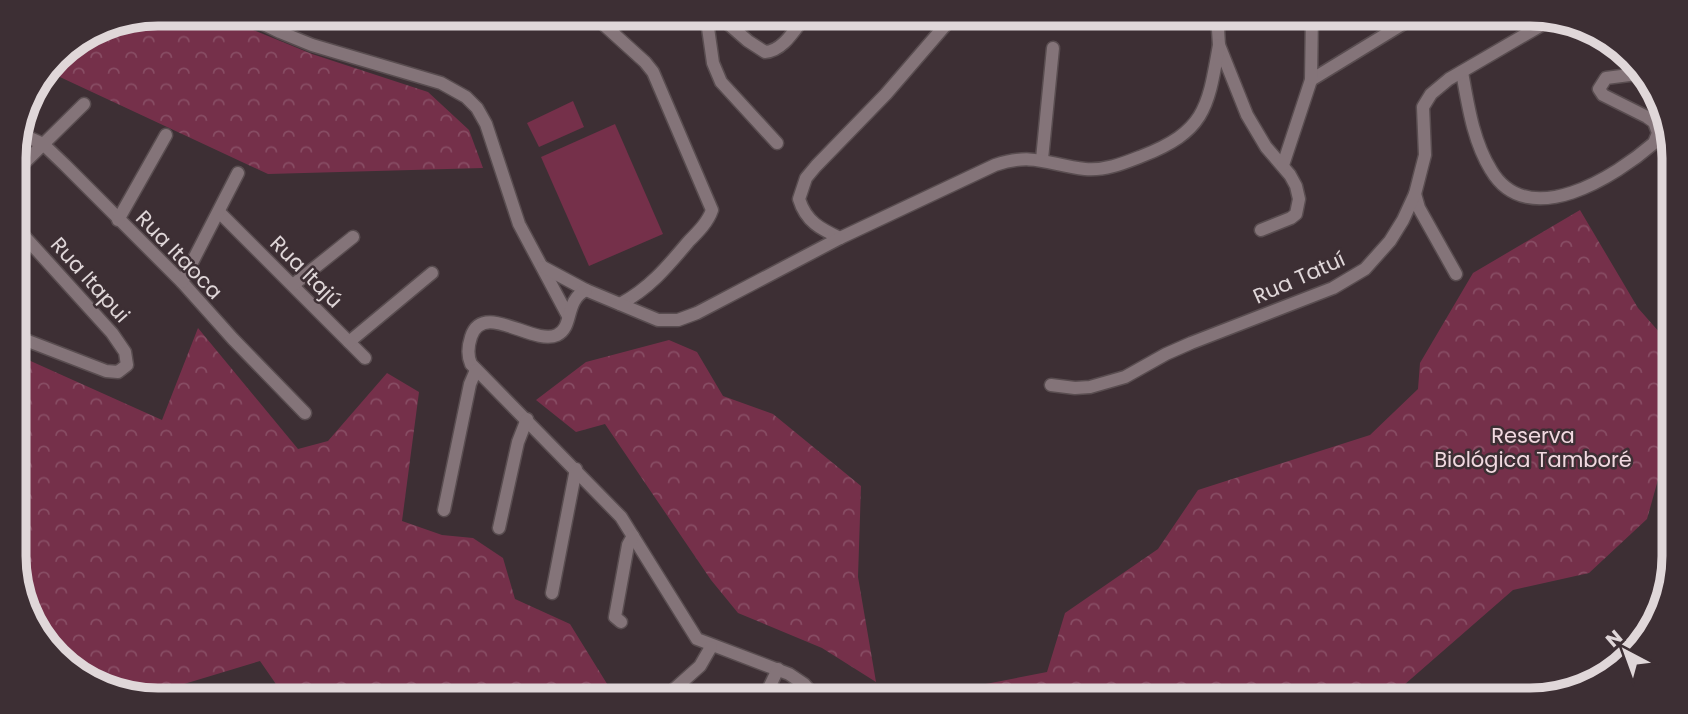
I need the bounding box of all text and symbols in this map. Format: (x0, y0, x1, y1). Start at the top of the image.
street label: Rua Itaoca (130, 204, 229, 306)
street label: Rua Itajú (264, 229, 349, 314)
street label: Rua Itapui (44, 231, 137, 329)
street label: Rua Tatuí (1248, 244, 1349, 311)
park label: Reserva Biológica Tamboré (1434, 421, 1632, 474)
north arrow (1590, 616, 1660, 686)
text: N (1600, 624, 1628, 653)

